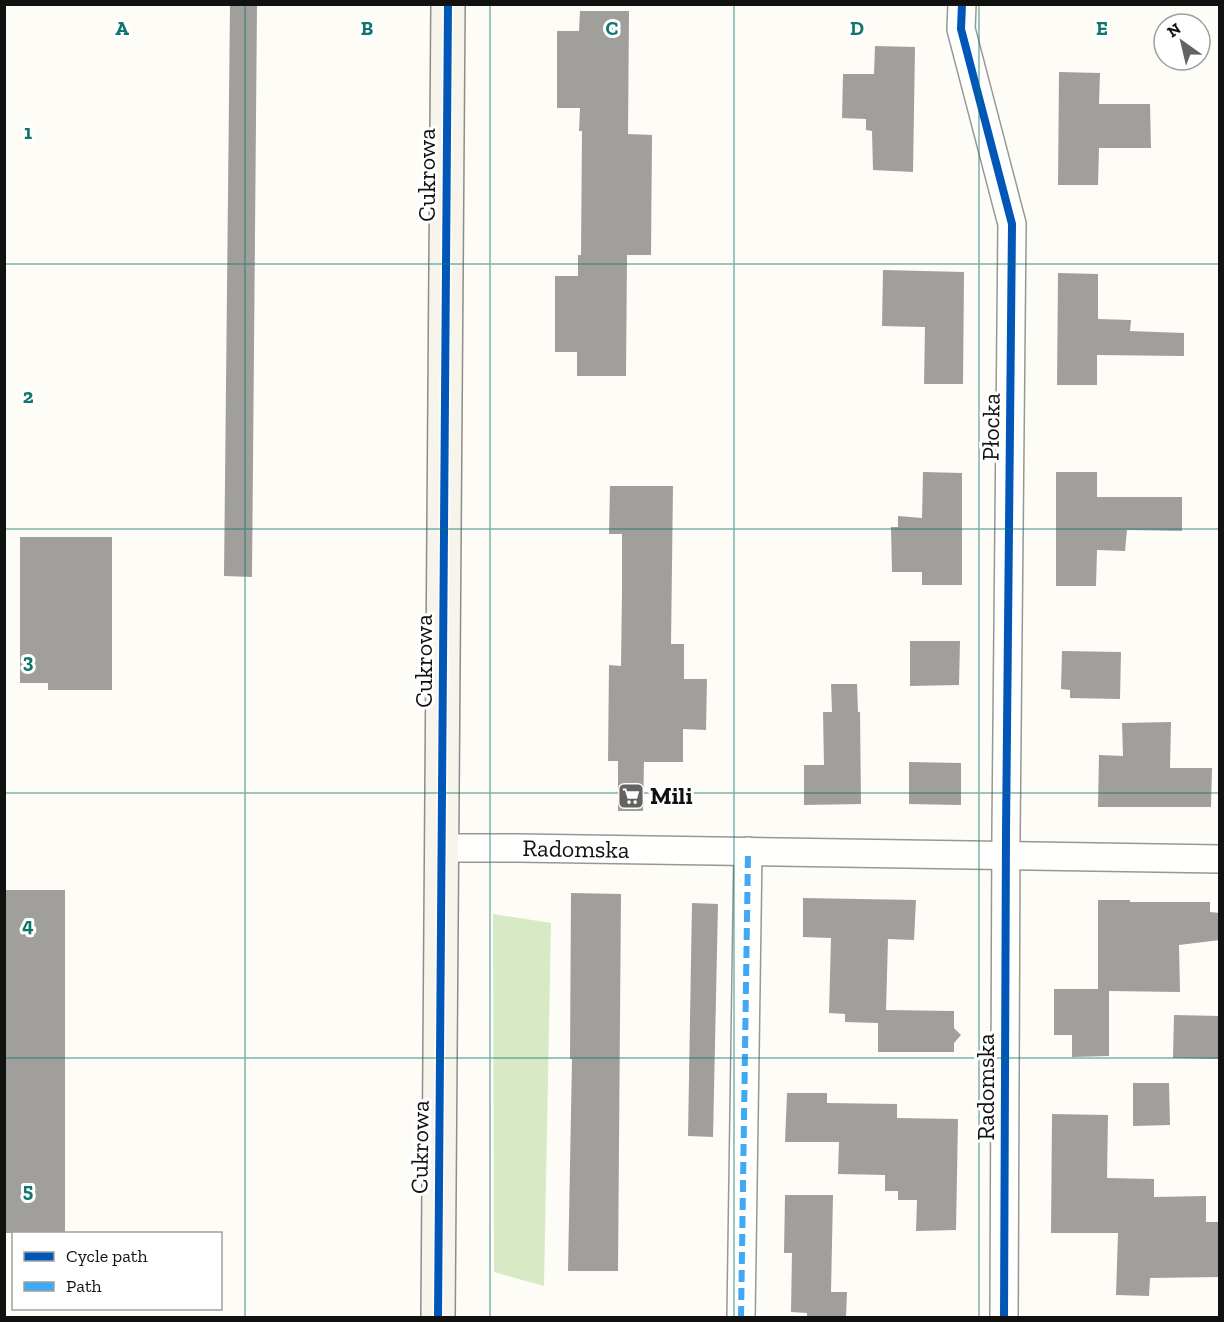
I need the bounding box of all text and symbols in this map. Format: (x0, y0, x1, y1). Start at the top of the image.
north arrow (1152, 12, 1212, 72)
text: A (115, 16, 129, 40)
text: B (361, 16, 373, 40)
text: C (606, 16, 619, 40)
text: D (850, 16, 864, 40)
text: E (1096, 16, 1108, 40)
text: N (1164, 19, 1184, 41)
text: 1 (24, 120, 32, 144)
street label: Cukrowa (412, 128, 441, 222)
text: 2 (23, 384, 34, 408)
street label: Płocka (975, 392, 1006, 461)
street label: Cukrowa (409, 614, 438, 708)
text: 3 (23, 649, 34, 673)
supermarket icon: Mili (616, 781, 646, 811)
place label: Mili (650, 781, 693, 810)
street label: Radomska (522, 833, 630, 864)
text: 4 (22, 913, 34, 937)
street label: Radomska (971, 1033, 1000, 1141)
street label: Cukrowa (404, 1100, 435, 1194)
text: 5 (23, 1178, 33, 1202)
legend (12, 1232, 222, 1310)
text: Cycle path (66, 1245, 148, 1267)
text: Path (66, 1275, 102, 1297)

